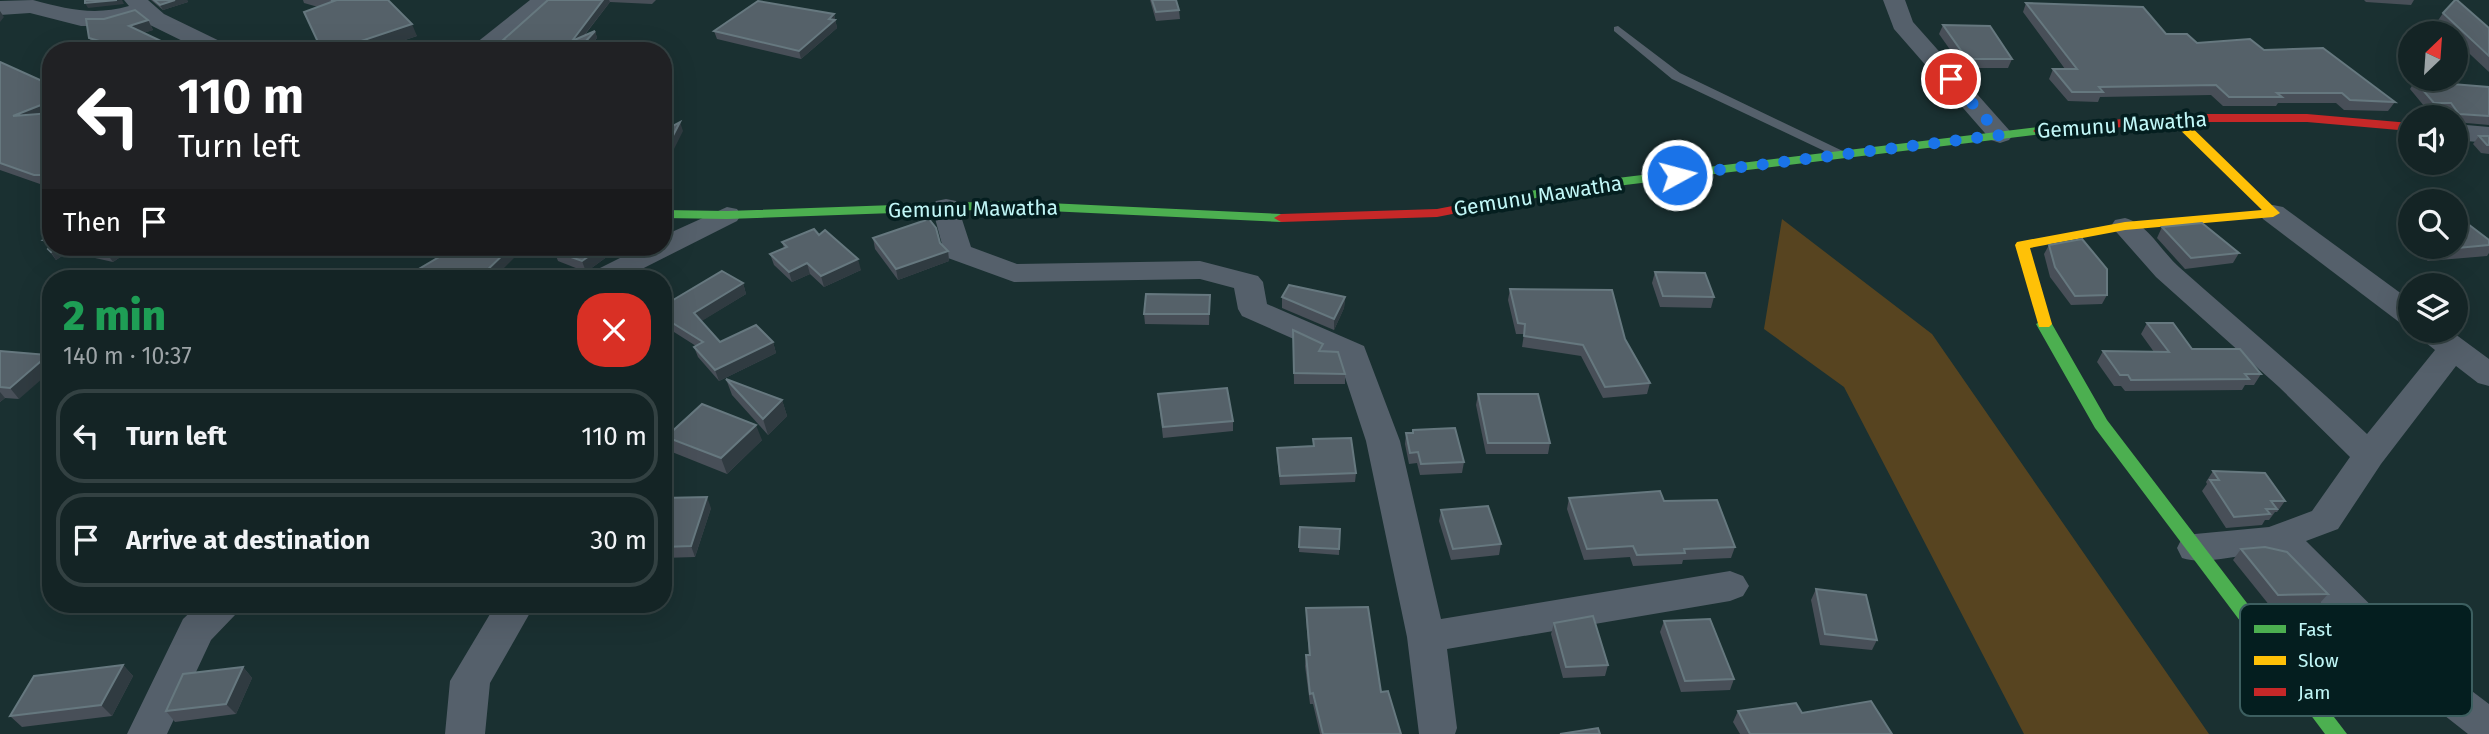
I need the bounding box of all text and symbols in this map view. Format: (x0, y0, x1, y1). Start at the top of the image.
north arrow (2398, 21, 2468, 91)
map controls (2398, 21, 2468, 343)
pin (1921, 49, 1981, 109)
icon: arrive (1932, 60, 1970, 98)
text: 110 m (178, 67, 304, 126)
icon: left (63, 70, 154, 161)
button: sound (2398, 105, 2468, 175)
street label: Gemunu Mawatha (2036, 106, 2208, 144)
text: Turn left (178, 127, 300, 165)
position arrow (1640, 138, 1714, 212)
street label: Gemunu Mawatha (1452, 170, 1624, 222)
button: search (2398, 189, 2468, 259)
street label: Gemunu Mawatha (888, 195, 1058, 223)
icon: arrive (135, 203, 173, 241)
text: Then (63, 207, 121, 238)
button: layers (2398, 273, 2468, 343)
text: 2 min (63, 291, 166, 341)
button: close (577, 293, 651, 367)
text: 140 m · 10:37 (63, 342, 192, 370)
icon: left (67, 417, 105, 455)
text: Turn left (126, 421, 227, 452)
text: 110 m (581, 421, 647, 452)
icon: arrive (67, 521, 105, 559)
text: Arrive at destination (126, 525, 370, 556)
text: 30 m (590, 525, 647, 556)
legend (2240, 604, 2472, 716)
text: Fast (2298, 618, 2332, 641)
text: Slow (2298, 649, 2339, 672)
text: Jam (2298, 681, 2330, 704)

